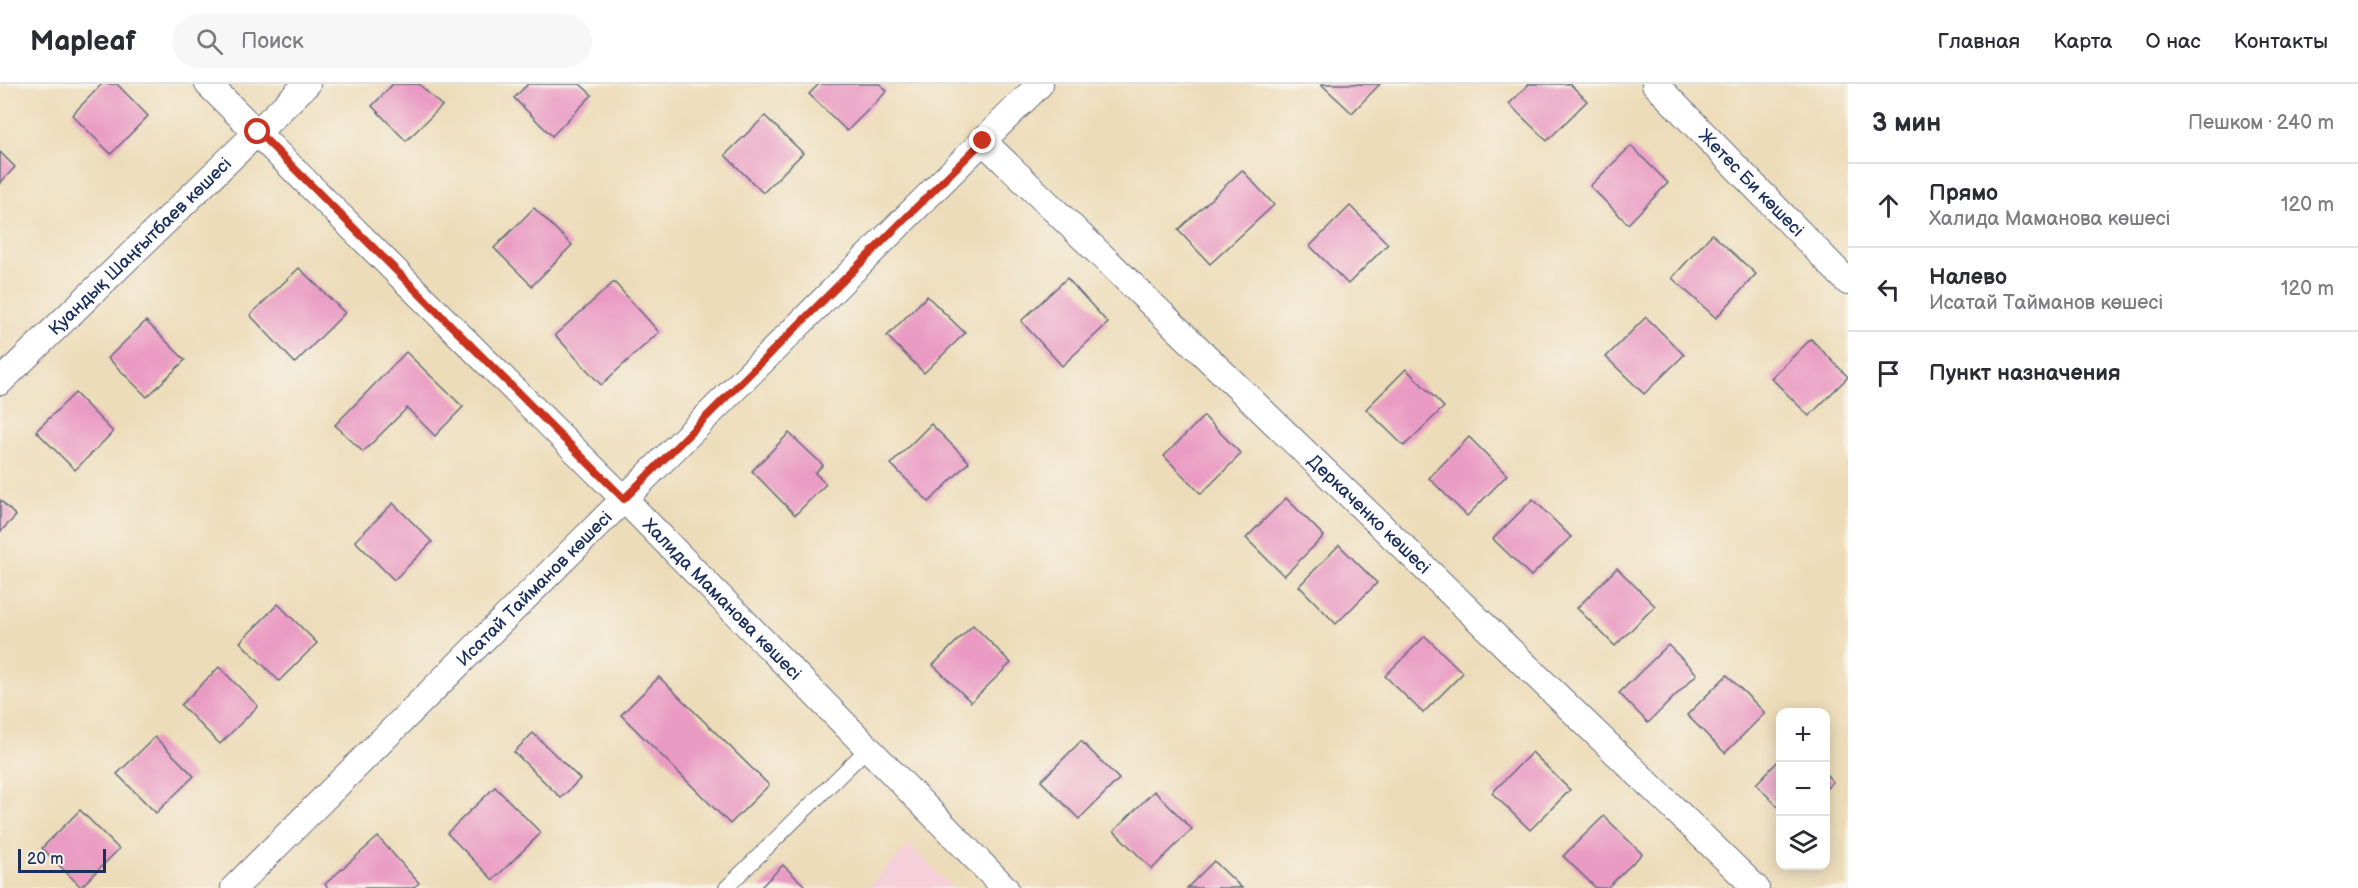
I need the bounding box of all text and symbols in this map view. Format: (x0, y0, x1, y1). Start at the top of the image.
search box (172, 14, 592, 68)
text: Mapleaf (30, 25, 136, 58)
icon: search (193, 25, 226, 58)
text: Поиск (241, 28, 304, 55)
text: Главная (1937, 29, 2020, 54)
text: Карта (2053, 29, 2112, 54)
text: О нас (2145, 29, 2201, 54)
text: Контакты (2234, 29, 2328, 54)
text: 3 мин (1872, 108, 1941, 139)
text: Пешком · 240 m (2188, 111, 2334, 135)
route start (244, 118, 270, 144)
street label: Жетес Би көшесі (1694, 125, 1808, 241)
route end (969, 127, 995, 153)
street label: Қуандық Шаңғытбаев көшесі (44, 153, 236, 339)
text: Прямо (1929, 180, 1998, 207)
icon: ahead (1872, 189, 1905, 222)
text: 120 m (2281, 193, 2334, 217)
text: Халида Маманова көшесі (1929, 207, 2171, 231)
text: Налево (1929, 264, 2007, 291)
icon: left (1872, 273, 1905, 306)
text: 120 m (2281, 277, 2334, 301)
text: Исатай Тайманов көшесі (1929, 291, 2163, 315)
icon: arrive (1872, 357, 1905, 390)
text: Пункт назначения (1929, 360, 2121, 387)
street label: Деркаченко көшесі (1303, 450, 1435, 578)
street label: Исатай Тайманов көшесі (452, 507, 616, 670)
street label: Халида Маманова көшесі (639, 514, 806, 684)
map controls (1776, 708, 1830, 870)
button: + (1776, 708, 1830, 762)
button: − (1776, 762, 1830, 816)
button: layers (1776, 816, 1830, 870)
scale bar (18, 846, 106, 874)
text: 20 m (27, 850, 63, 869)

